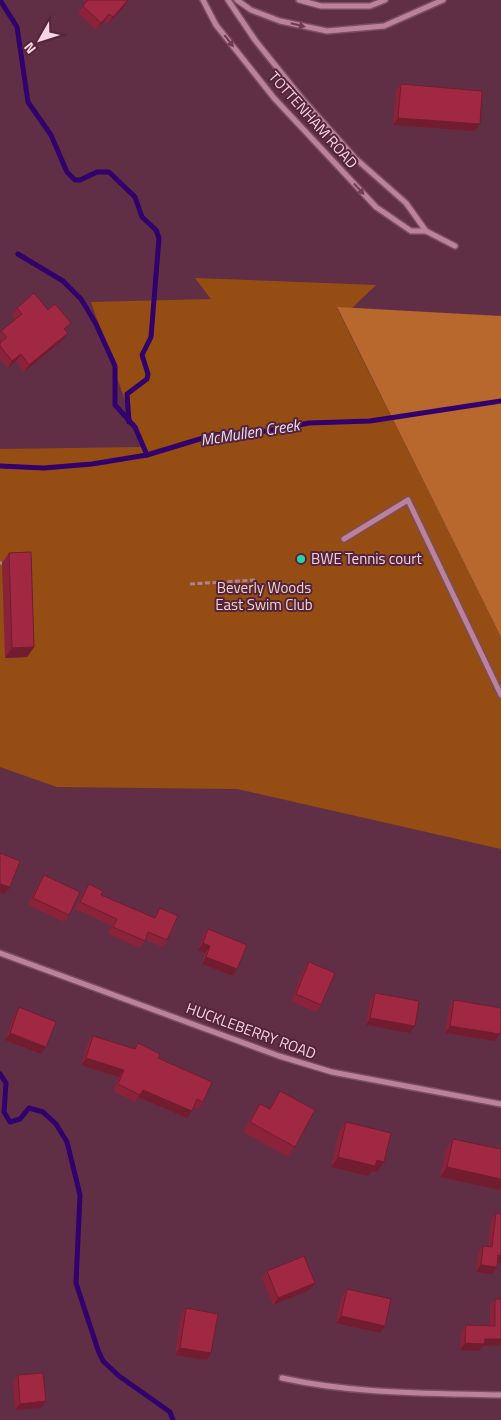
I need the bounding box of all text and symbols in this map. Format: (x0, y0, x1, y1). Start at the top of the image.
north arrow (15, 15, 65, 65)
one-way arrow (290, 21, 305, 29)
one-way arrow (224, 34, 234, 48)
text: N (18, 38, 41, 59)
street label: TOTTENHAM ROAD (263, 66, 363, 173)
one-way arrow (353, 183, 365, 195)
water label: McMullen Creek (199, 412, 303, 452)
place label: BWE Tennis court (311, 547, 422, 570)
marker: BWE Tennis court (295, 553, 307, 565)
park label: Beverly Woods East Swim Club (215, 576, 313, 616)
street label: HUCKLEBERRY ROAD (183, 996, 319, 1065)

